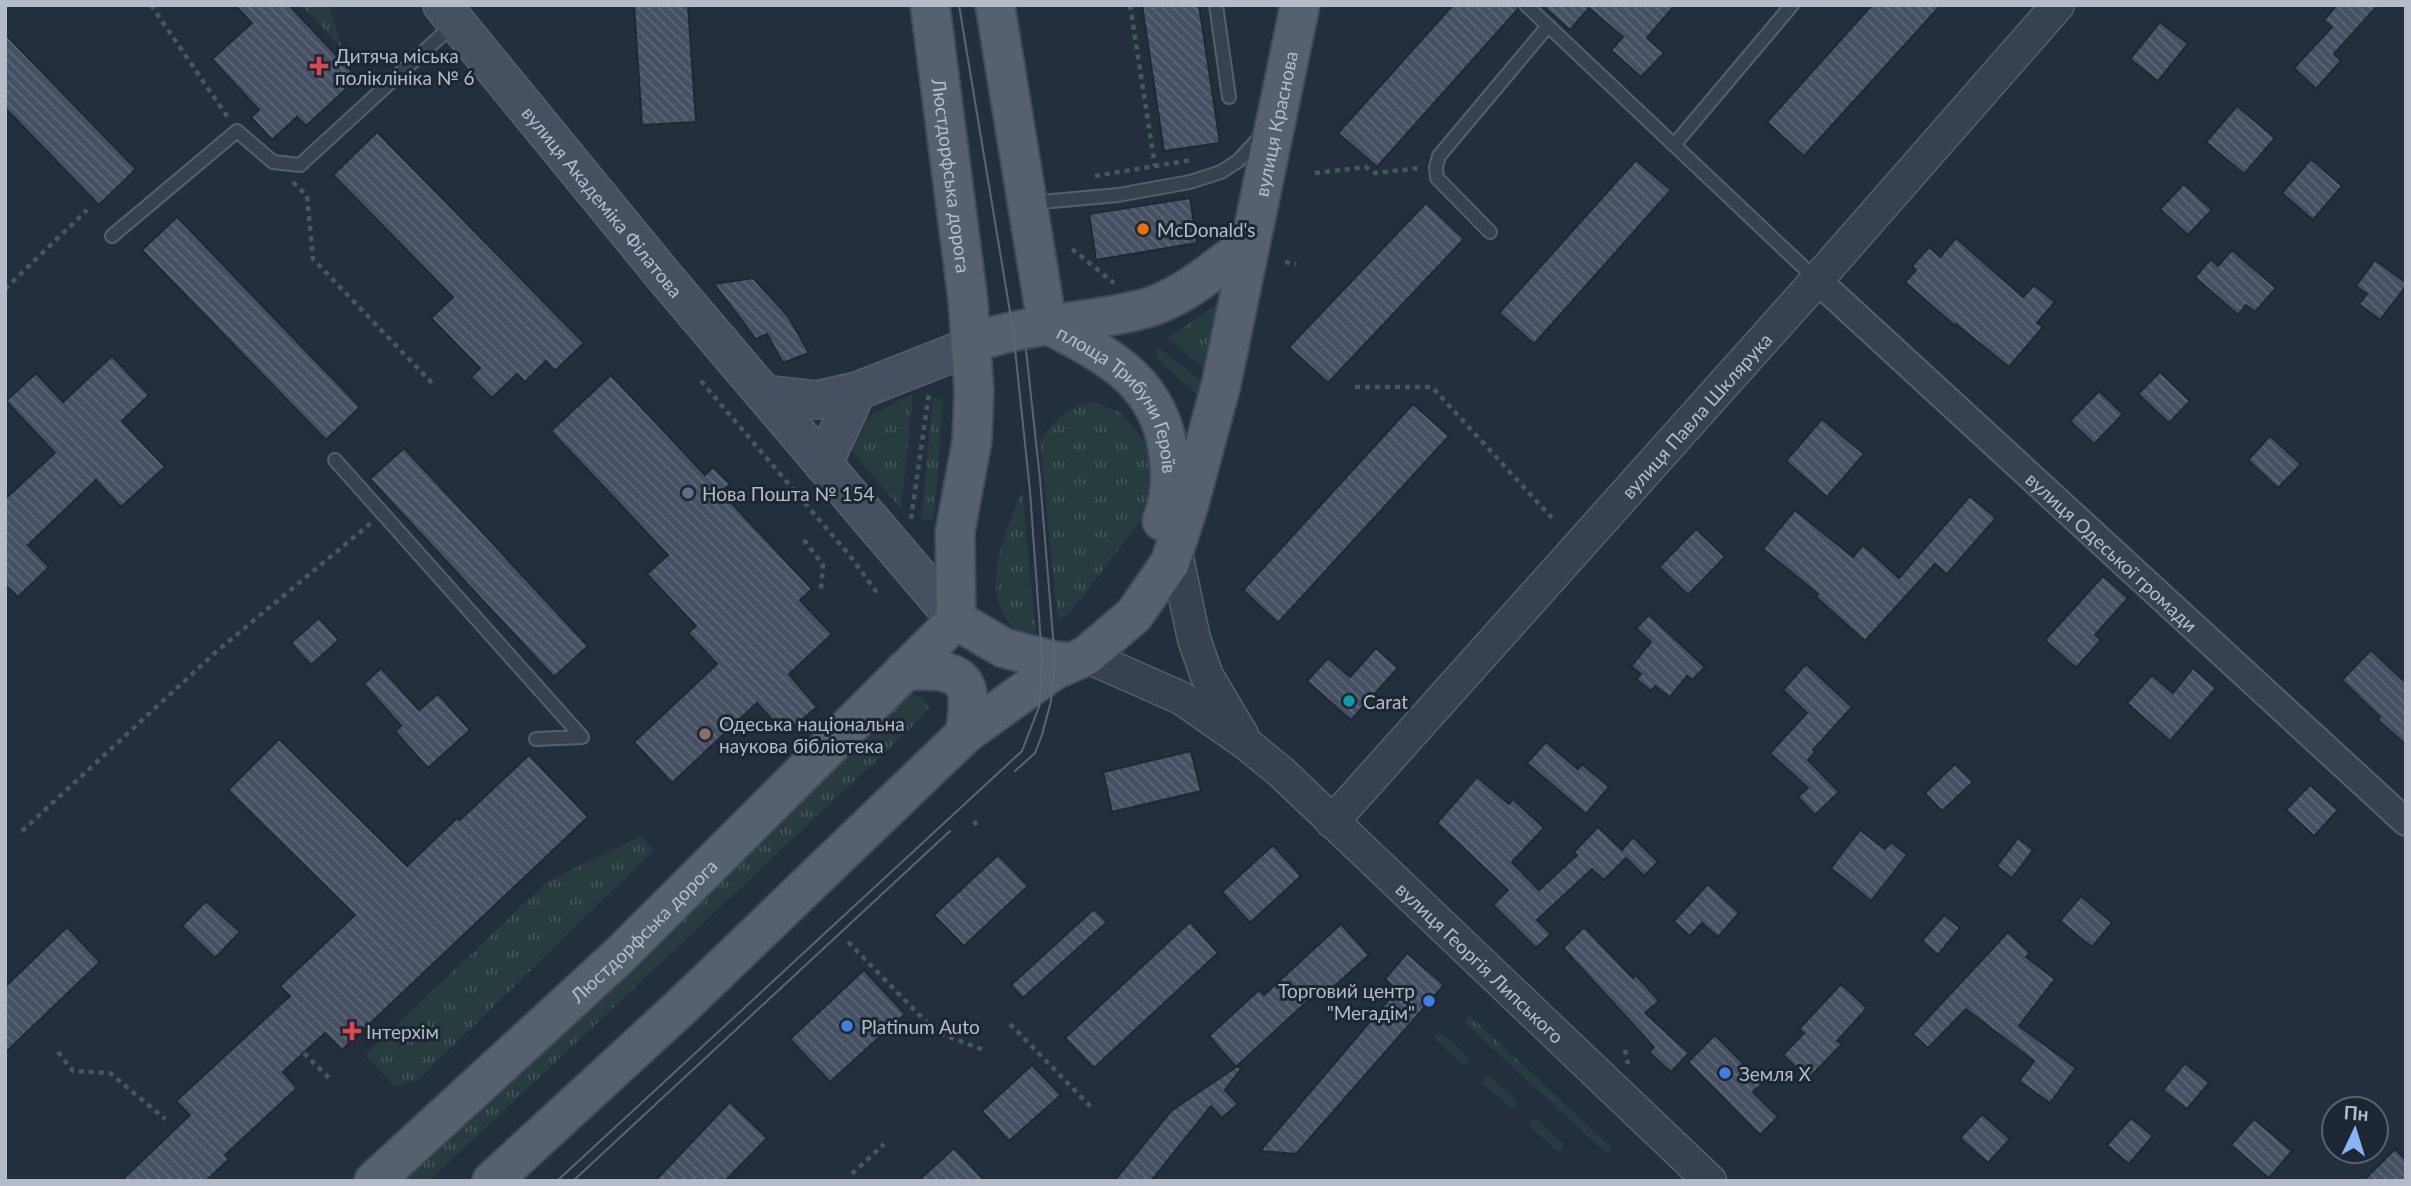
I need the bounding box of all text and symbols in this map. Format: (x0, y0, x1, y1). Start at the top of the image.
place label: Дитяча міська поліклініка № 6 (335, 44, 475, 89)
street label: вулиця Краснова (1249, 49, 1302, 198)
marker: Дитяча міська поліклініка № 6 (309, 56, 329, 76)
street label: Люстдорфська дорога (928, 76, 976, 274)
street label: вулиця Академіка Філатова (518, 101, 688, 302)
place label: McDonald's (1157, 218, 1256, 241)
marker: McDonald's (1135, 221, 1151, 237)
street label: площа Трибуни Героїв (1053, 320, 1182, 474)
street label: вулиця Павла Шклярука (1616, 328, 1776, 503)
street label: вулиця Одеської громади (2022, 467, 2203, 636)
place label: Нова Пошта № 154 (702, 482, 875, 505)
marker: Нова Пошта № 154 (680, 485, 696, 501)
place label: Carat (1363, 690, 1408, 713)
marker: Carat (1341, 693, 1357, 709)
place label: Одеська національна наукова бібліотека (719, 712, 905, 757)
marker: Одеська національна наукова бібліотека (697, 726, 713, 742)
street label: Люстдорфська дорога (564, 854, 722, 1008)
street label: вулиця Георгія Липського (1392, 877, 1569, 1047)
place label: Торговий центр "Мегадім" (1278, 979, 1415, 1024)
marker: Торговий центр "Мегадім" (1421, 993, 1437, 1009)
place label: Platinum Auto (861, 1015, 980, 1038)
marker: Platinum Auto (839, 1018, 855, 1034)
place label: Інтерхім (366, 1020, 439, 1043)
marker: Інтерхім (344, 1023, 360, 1039)
place label: Земля Х (1739, 1062, 1812, 1085)
marker: Земля Х (1717, 1065, 1733, 1081)
north arrow (2320, 1095, 2390, 1165)
text: Пн (2343, 1100, 2369, 1125)

